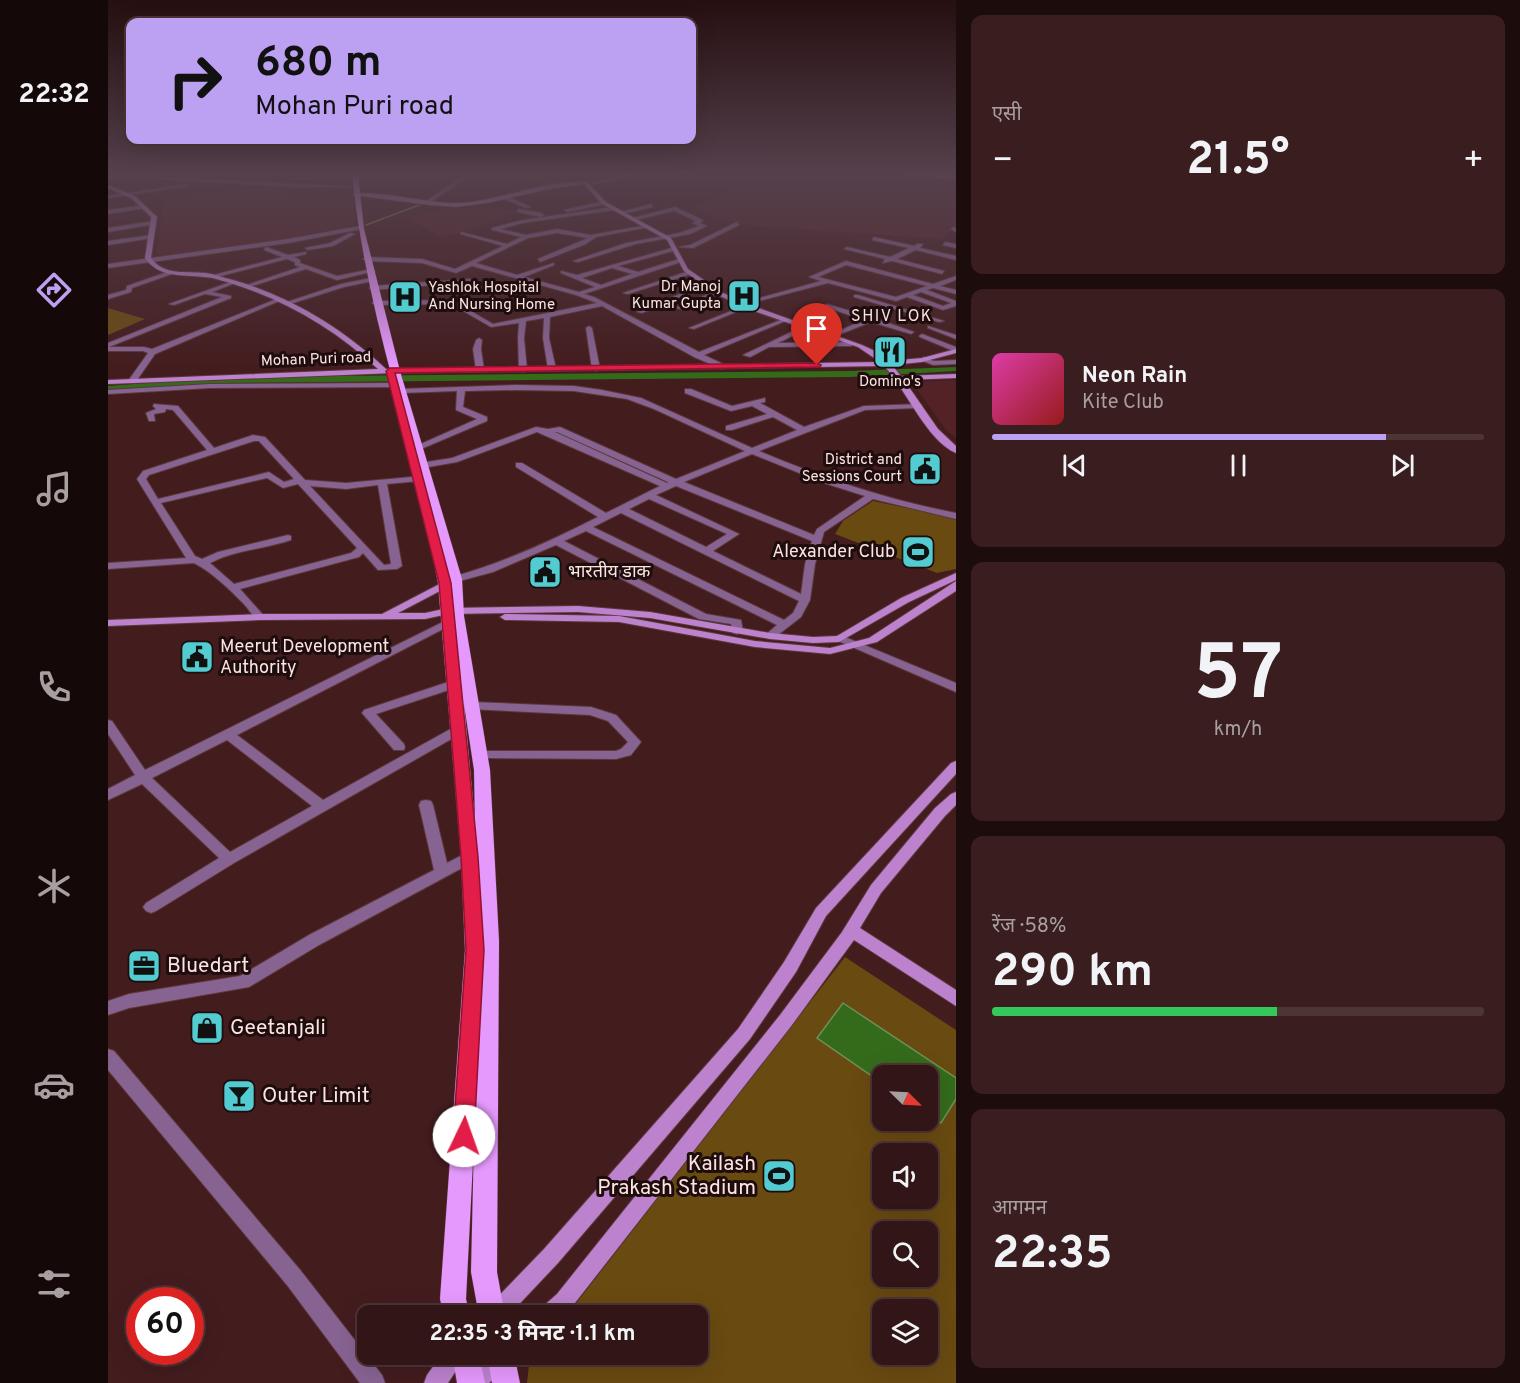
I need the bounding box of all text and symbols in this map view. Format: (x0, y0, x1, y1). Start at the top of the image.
text: 680 m (255, 38, 382, 91)
icon: right (156, 42, 234, 120)
text: 22:32 (18, 78, 90, 112)
text: Mohan Puri road (255, 90, 454, 124)
text: एसी (992, 102, 1022, 128)
text: 21.5° (1187, 133, 1289, 190)
text: − (992, 141, 1013, 183)
text: + (1463, 141, 1484, 183)
icon: directions (33, 269, 75, 311)
place label: Dr Manoj Kumar Gupta (632, 278, 721, 314)
hospital icon: Dr Manoj Kumar Gupta (726, 278, 762, 314)
hospital icon: Yashlok Hospital And Nursing Home (387, 279, 423, 315)
place label: Yashlok Hospital And Nursing Home (428, 279, 555, 315)
pin (791, 303, 842, 365)
district label: SHIV LOK (851, 307, 933, 327)
icon: arrive (800, 312, 833, 345)
restaurant icon: Domino's (872, 334, 908, 370)
street label: Mohan Puri road (260, 349, 372, 371)
text: Neon Rain (1082, 363, 1187, 390)
place label: Domino's (859, 373, 921, 392)
text: Kite Club (1082, 390, 1164, 416)
icon: previous (1058, 449, 1091, 482)
icon: pause (1222, 449, 1255, 482)
icon: next (1386, 449, 1419, 482)
place label: District and Sessions Court (802, 451, 902, 487)
public building icon: District and Sessions Court (907, 451, 943, 487)
icon: music (33, 468, 75, 510)
sports icon: Alexander Club (900, 534, 936, 570)
place label: Alexander Club (772, 541, 895, 564)
public building icon: भारतीय डाक (527, 554, 563, 590)
place label: भारतीय डाक (568, 561, 652, 584)
text: 57 (1193, 628, 1283, 727)
place label: Meerut Development Authority (220, 636, 389, 680)
public building icon: Meerut Development Authority (179, 639, 215, 675)
icon: phone (33, 666, 75, 708)
text: km/h (1214, 717, 1262, 743)
icon: climate (33, 865, 75, 907)
text: रेंज · 58% (992, 914, 1066, 940)
text: 290 km (992, 945, 1153, 1002)
office icon: Bluedart (126, 948, 162, 984)
place label: Bluedart (167, 953, 249, 980)
shop icon: Geetanjali (189, 1010, 225, 1046)
place label: Geetanjali (230, 1015, 326, 1042)
icon: car (33, 1064, 75, 1106)
north arrow (872, 1065, 938, 1131)
map controls (872, 1065, 938, 1365)
bar icon: Outer Limit (221, 1078, 257, 1114)
place label: Outer Limit (262, 1083, 370, 1110)
position arrow (432, 1104, 496, 1168)
button: sound (872, 1143, 938, 1209)
place label: Kailash Prakash Stadium (597, 1151, 756, 1202)
sports icon: Kailash Prakash Stadium (761, 1158, 797, 1194)
text: आगमन (992, 1196, 1047, 1222)
button: search (872, 1221, 938, 1287)
text: 22:35 (992, 1227, 1112, 1284)
icon: filters (33, 1263, 75, 1305)
speed limit sign: 60 (126, 1287, 204, 1365)
button: layers (872, 1299, 938, 1365)
text: 22:35 · 3 मिनट · 1.1 km (430, 1321, 635, 1348)

